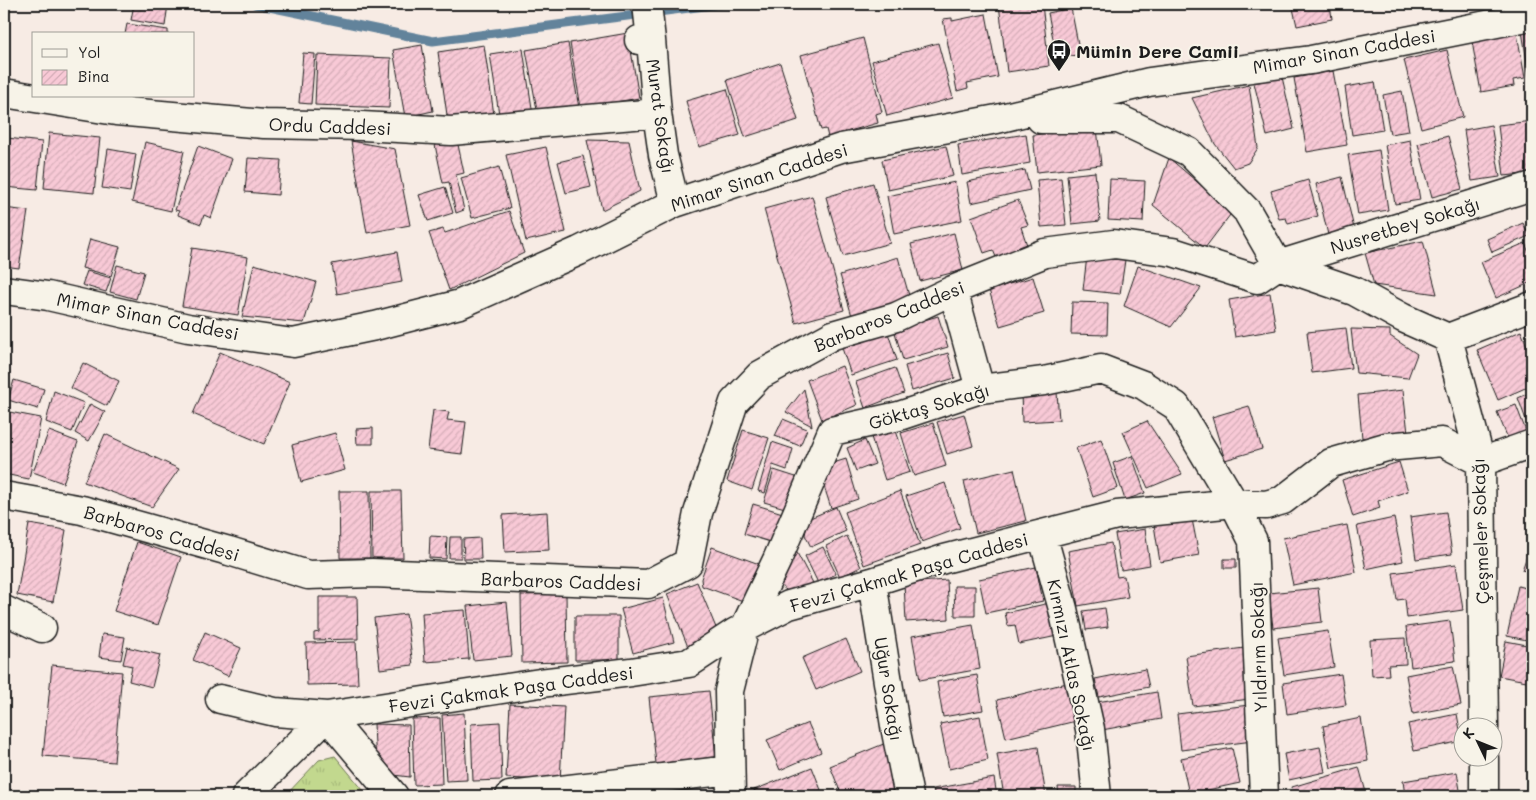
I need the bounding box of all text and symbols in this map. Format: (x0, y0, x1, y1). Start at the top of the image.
street label: Mimar Sinan Caddesi (1251, 23, 1437, 79)
legend (32, 32, 195, 98)
bus stop icon: Mümin Dere Camii (1046, 38, 1072, 72)
place label: Mümin Dere Camii (1076, 39, 1239, 63)
text: Yol (78, 42, 101, 62)
street label: Murat Sokağı (641, 57, 681, 175)
text: Bina (78, 66, 110, 86)
street label: Ordu Caddesi (268, 112, 392, 140)
street label: Mimar Sinan Caddesi (667, 137, 851, 217)
street label: Nusretbey Sokağı (1327, 191, 1483, 259)
street label: Barbaros Caddesi (810, 275, 968, 357)
street label: Mimar Sinan Caddesi (55, 287, 241, 345)
street label: Göktaş Sokağı (866, 377, 992, 435)
street label: Çeşmeler Sokağı (1465, 457, 1495, 605)
street label: Barbaros Caddesi (81, 499, 243, 567)
street label: Fevzi Çakmak Paşa Caddesi (787, 526, 1031, 618)
street label: Barbaros Caddesi (480, 566, 642, 596)
street label: Kırmızı Atlas Sokağı (1042, 577, 1102, 753)
street label: Yıldırım Sokağı (1244, 581, 1272, 713)
street label: Uğur Sokağı (869, 635, 909, 743)
street label: Fevzi Çakmak Paşa Caddesi (387, 660, 635, 718)
north arrow (1454, 718, 1504, 768)
text: K (1458, 723, 1478, 743)

